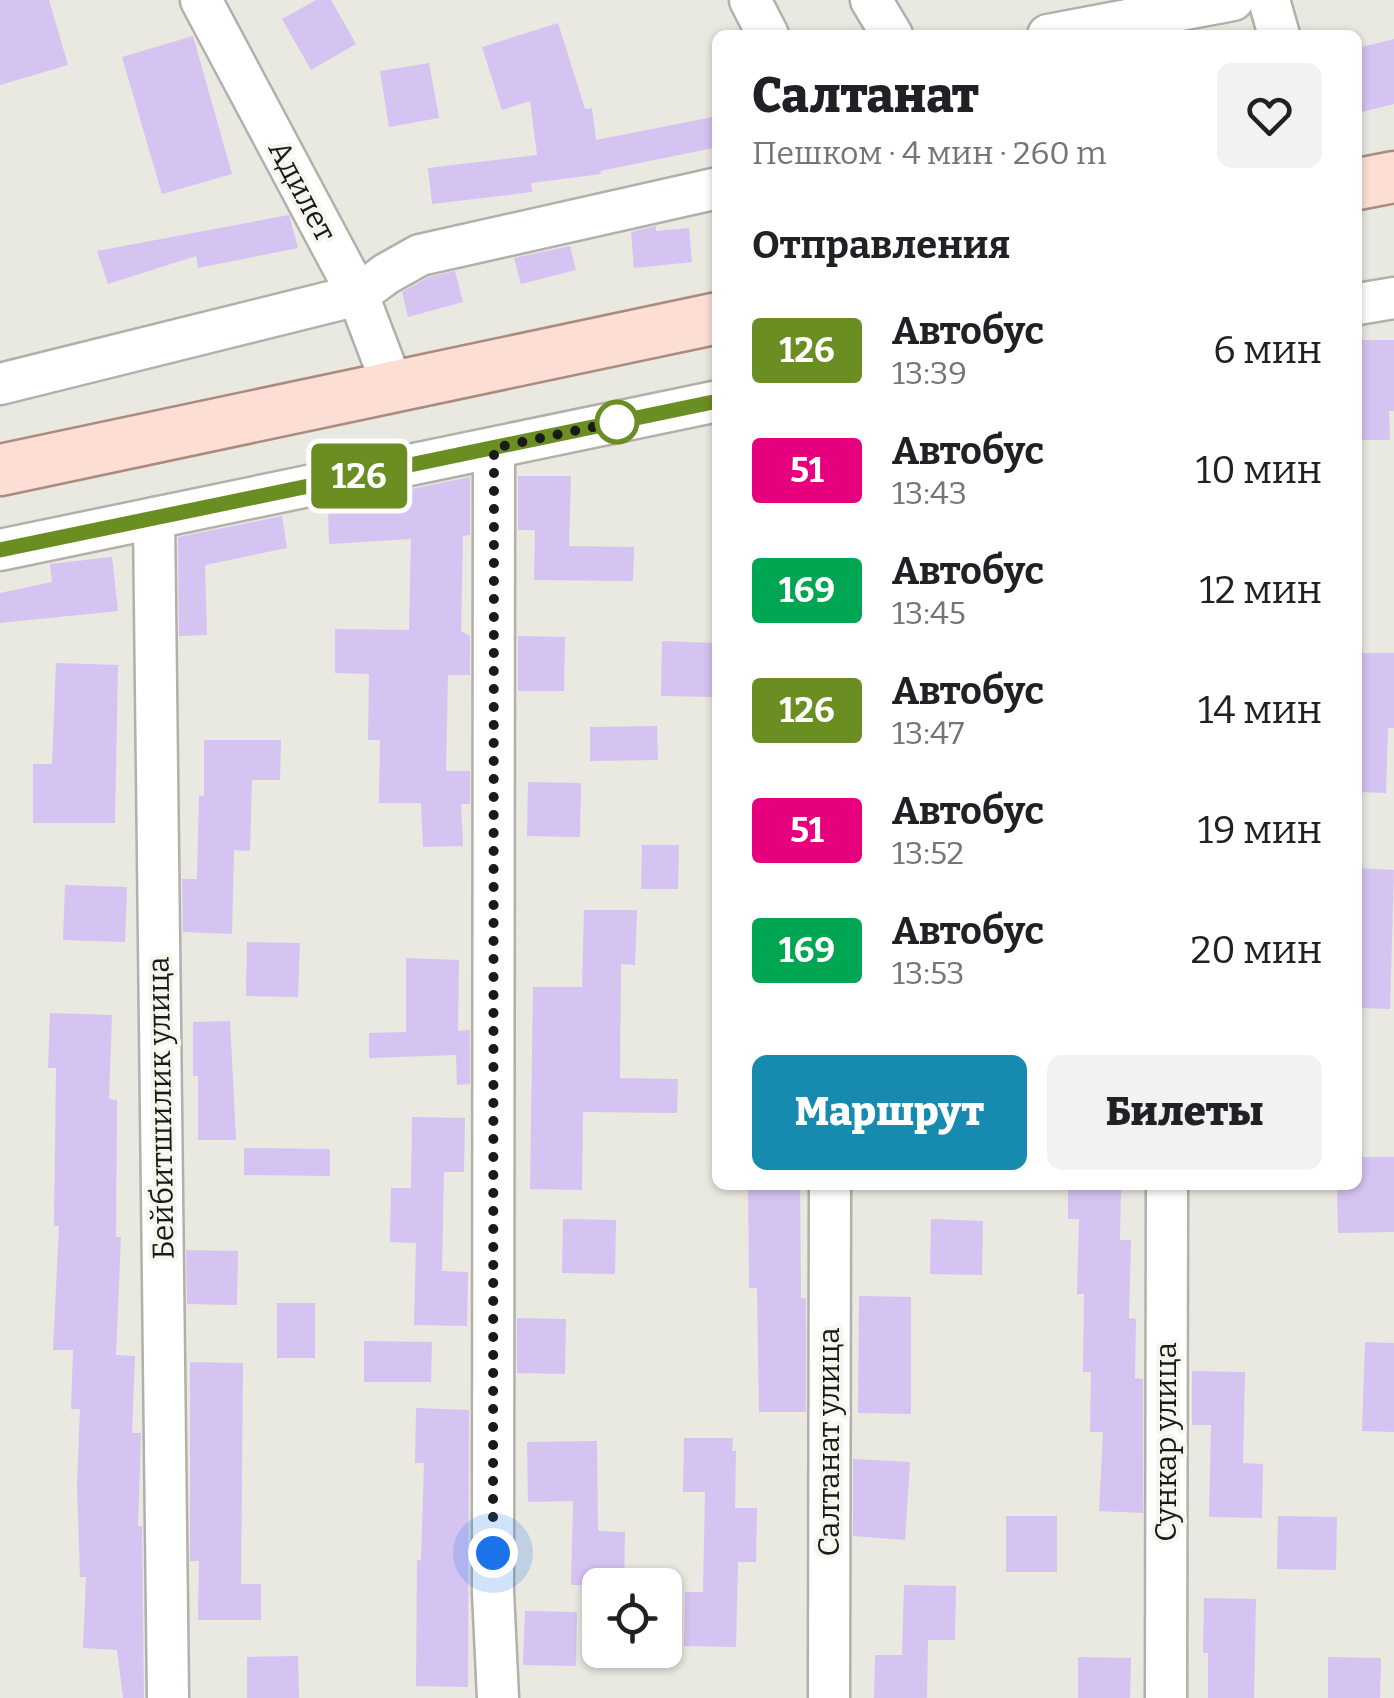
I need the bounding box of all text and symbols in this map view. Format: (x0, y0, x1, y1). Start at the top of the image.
button: heart (1217, 63, 1322, 168)
text: Салтанат (752, 67, 979, 125)
text: Пешком · 4 мин · 260 m (752, 134, 1107, 172)
street label: Адилет (261, 135, 343, 247)
text: Отправления (752, 222, 1010, 268)
text: Автобус (892, 308, 1044, 354)
text: 6 мин (1213, 327, 1322, 373)
text: 126 (779, 329, 835, 371)
text: 13:39 (892, 354, 967, 392)
unlabelled marker (596, 401, 638, 443)
text: Автобус (892, 428, 1044, 474)
line badge: 126 (302, 444, 416, 508)
text: 10 мин (1196, 447, 1322, 493)
text: 51 (790, 449, 824, 491)
text: 126 (331, 455, 387, 497)
text: 13:43 (892, 474, 967, 512)
text: Автобус (892, 548, 1044, 594)
text: 12 мин (1199, 567, 1322, 613)
text: 169 (779, 569, 835, 611)
text: 13:45 (892, 594, 966, 632)
text: Автобус (892, 668, 1044, 714)
text: 14 мин (1198, 687, 1322, 733)
text: 126 (779, 689, 835, 731)
text: 13:47 (892, 714, 964, 752)
text: Автобус (892, 788, 1044, 834)
text: 19 мин (1198, 807, 1322, 853)
text: 51 (790, 809, 824, 851)
text: 13:52 (892, 834, 964, 872)
text: Автобус (892, 908, 1044, 954)
text: 20 мин (1191, 927, 1322, 973)
text: 169 (779, 929, 835, 971)
text: 13:53 (892, 954, 965, 992)
street label: Бейбитшилик улица (140, 956, 182, 1260)
button: Маршрут (752, 1055, 1027, 1170)
button: Билеты (1047, 1055, 1322, 1170)
street label: Салтанат улица (811, 1327, 847, 1557)
street label: Сункар улица (1148, 1342, 1184, 1542)
your location (468, 1528, 518, 1578)
map controls (582, 1568, 682, 1668)
button: locate (582, 1568, 682, 1668)

